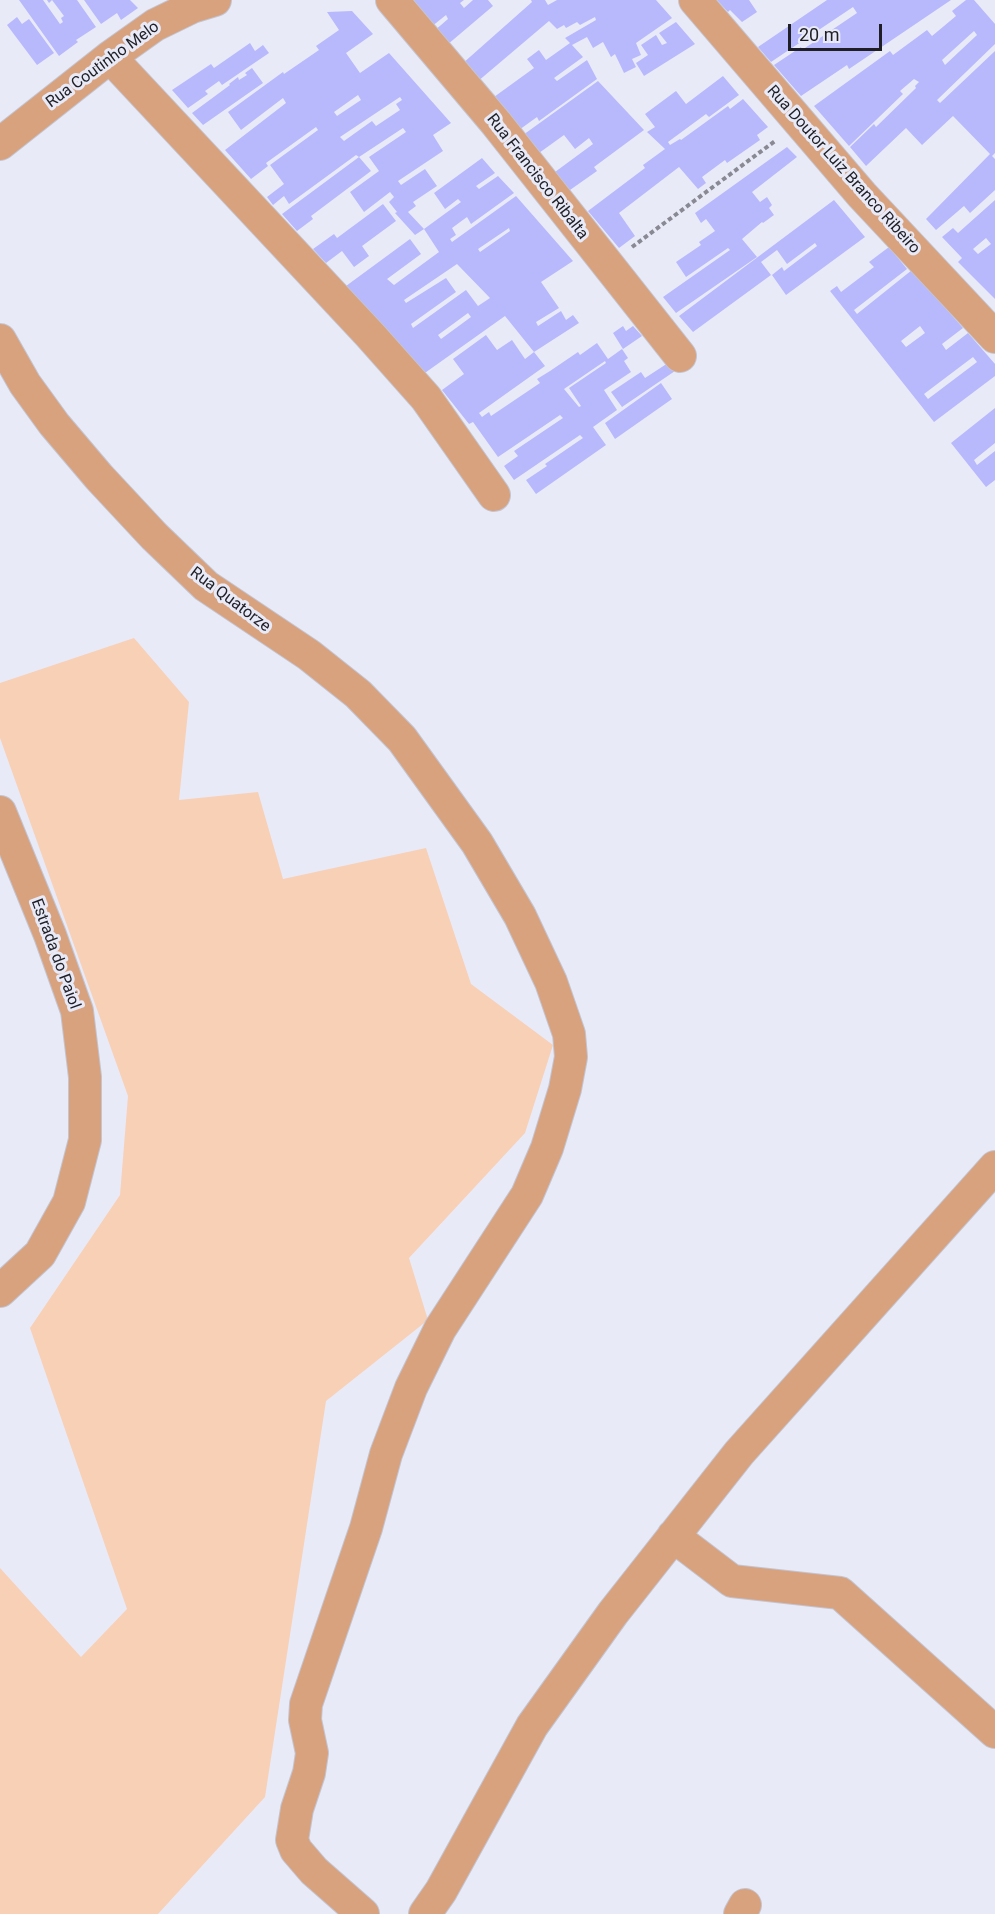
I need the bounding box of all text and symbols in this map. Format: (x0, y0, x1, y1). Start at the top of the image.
scale bar (791, 12, 886, 50)
street label: Rua Coutinho Melo (43, 18, 163, 112)
text: 20 m (799, 24, 839, 45)
street label: Rua Doutor Luiz Branco Ribeiro (762, 82, 924, 258)
street label: Rua Francisco Ribalta (482, 110, 592, 244)
street label: Rua Quatorze (186, 564, 274, 636)
street label: Estrada do Paiol (26, 896, 84, 1012)

